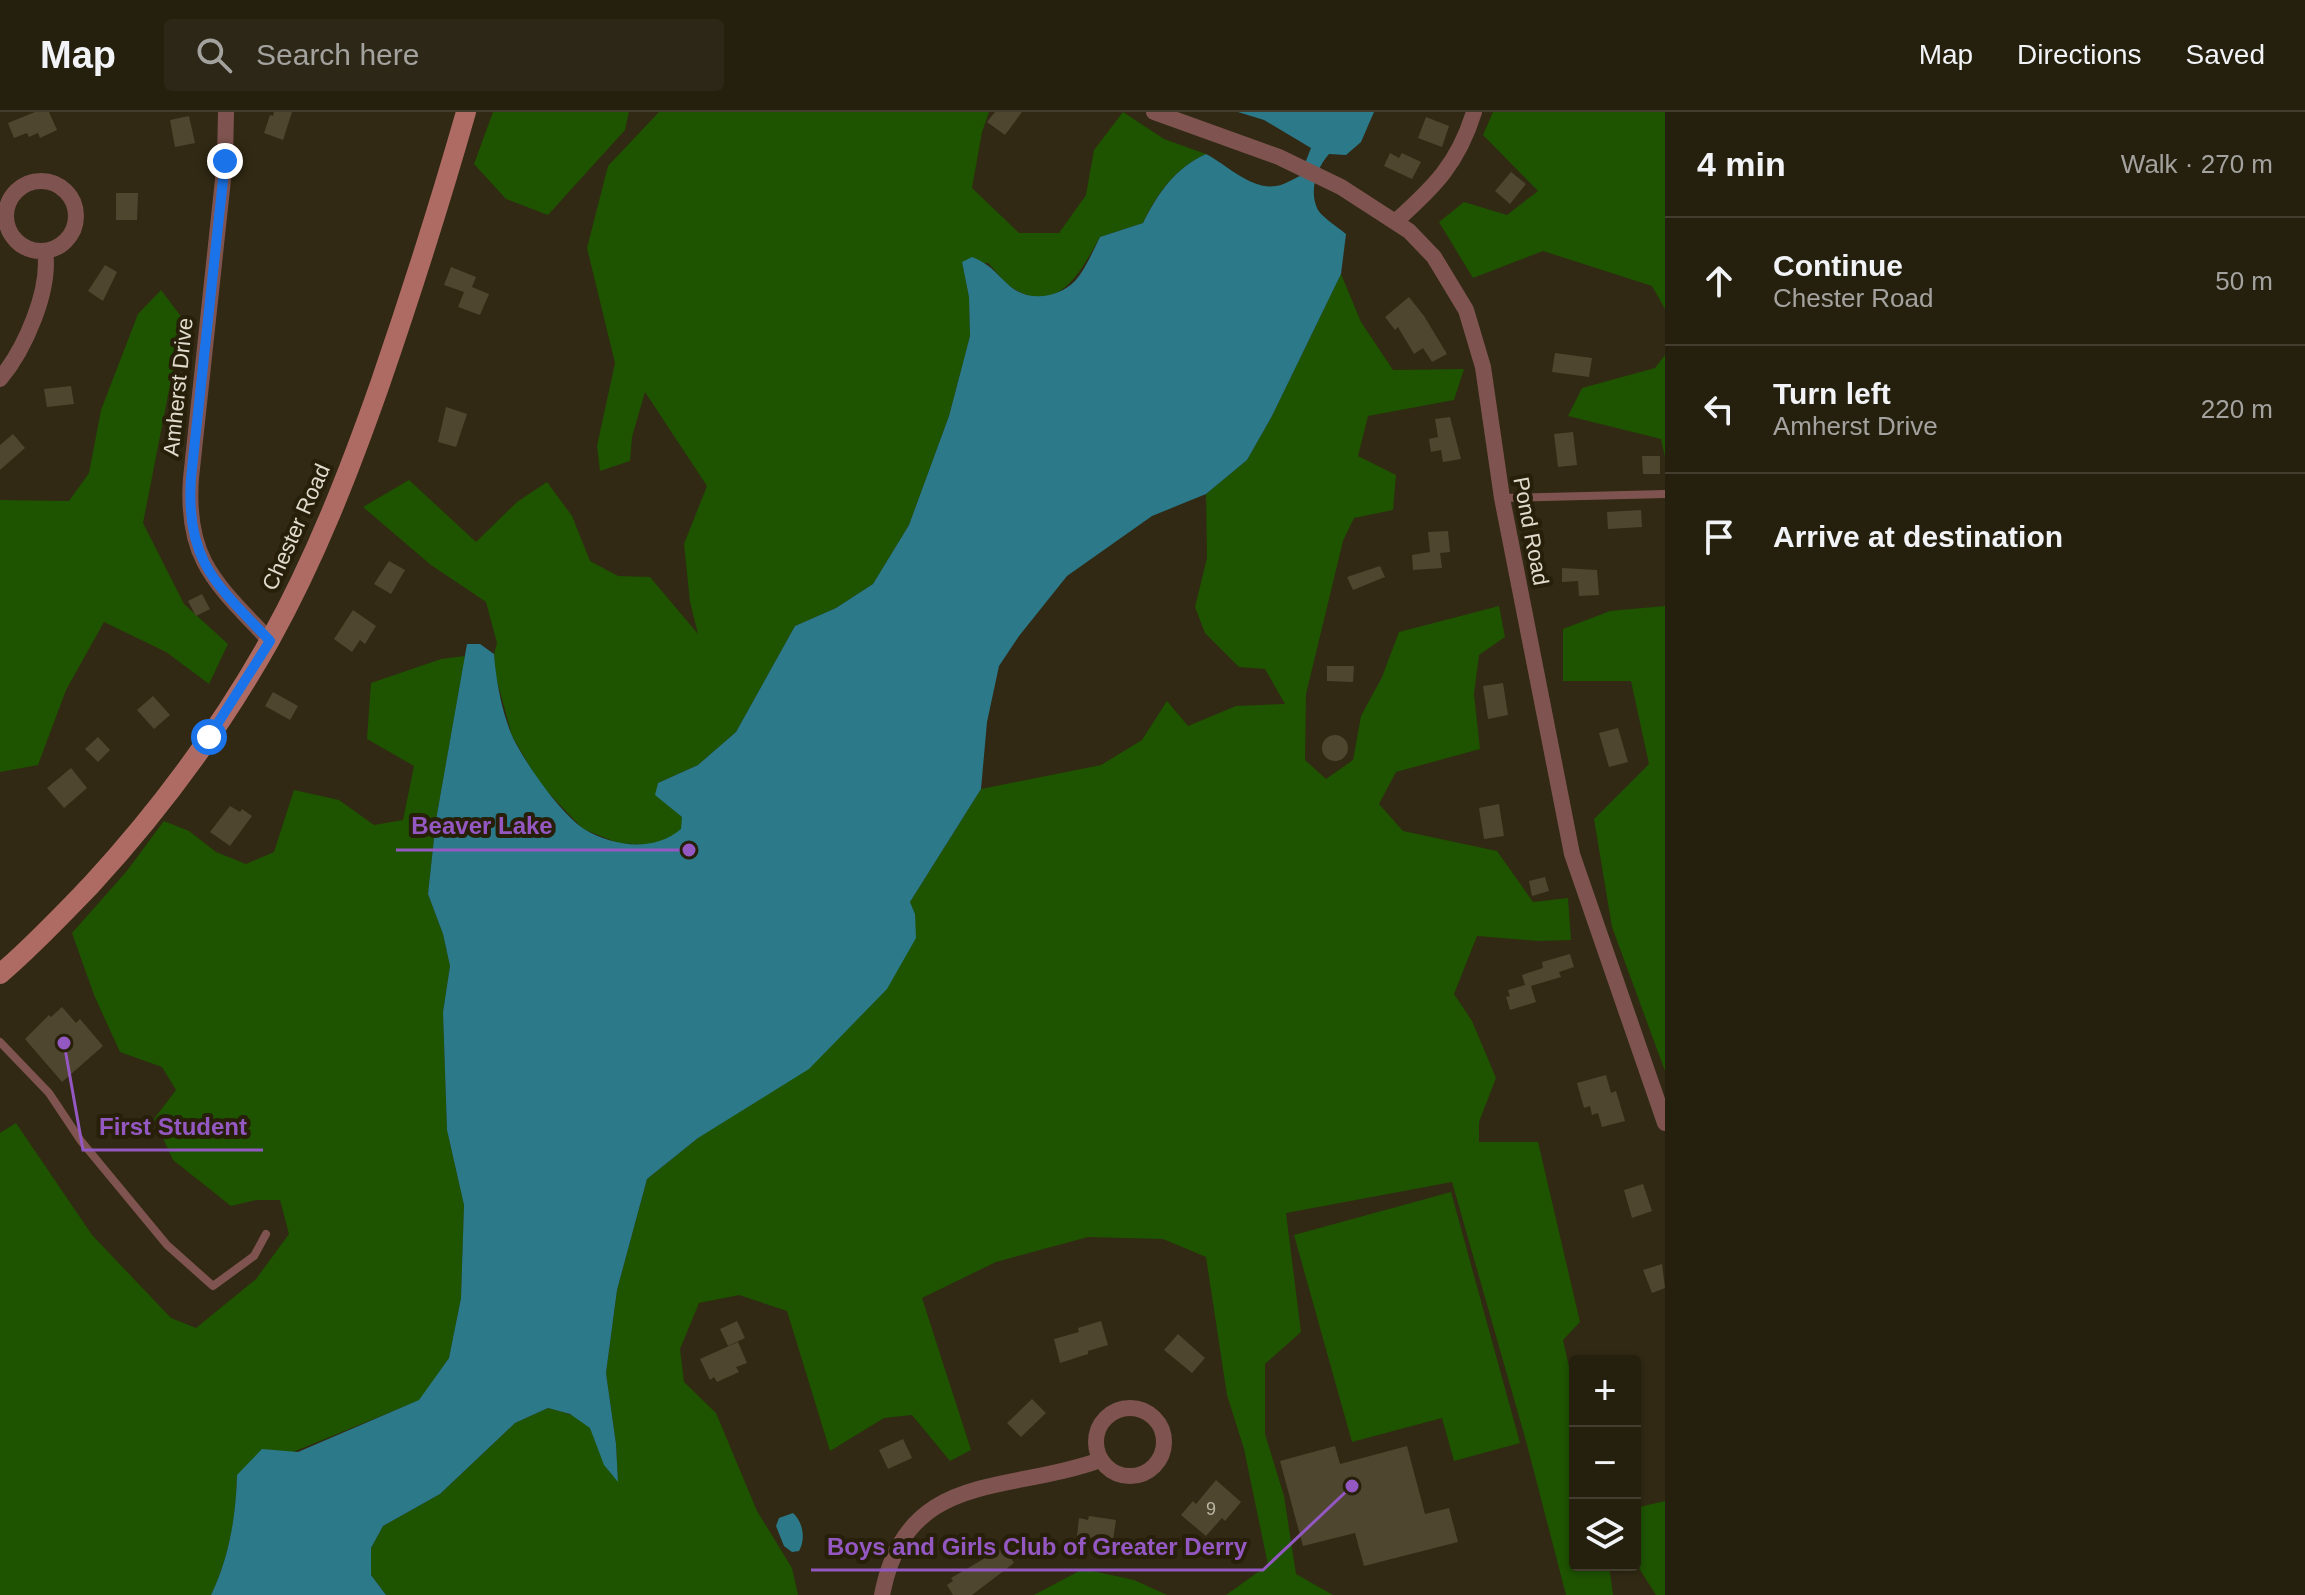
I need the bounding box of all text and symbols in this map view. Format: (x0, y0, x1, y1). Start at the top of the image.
search box (164, 19, 724, 91)
icon: search (192, 33, 236, 77)
text: Map (40, 34, 116, 76)
text: Search here (256, 38, 419, 71)
text: Map (1919, 39, 1973, 70)
text: Directions (2017, 39, 2142, 70)
text: Saved (2186, 39, 2265, 70)
route end (207, 143, 243, 179)
text: 4 min (1697, 145, 1786, 183)
text: Walk · 270 m (2121, 149, 2273, 179)
text: Continue (1773, 249, 1903, 282)
icon: ahead (1697, 259, 1741, 303)
text: 50 m (2215, 266, 2273, 296)
text: Chester Road (1773, 283, 1933, 313)
street label: Amherst Drive (158, 316, 198, 458)
text: Turn left (1773, 377, 1891, 410)
icon: left (1697, 387, 1741, 431)
text: 220 m (2201, 394, 2273, 424)
text: Amherst Drive (1773, 411, 1938, 441)
street label: Chester Road (257, 460, 335, 594)
street label: Pond Road (1508, 475, 1554, 587)
icon: arrive (1697, 515, 1741, 559)
text: Arrive at destination (1773, 520, 2063, 553)
route start (191, 719, 227, 755)
callout: Beaver Lake (396, 802, 569, 850)
text: Beaver Lake (411, 812, 553, 839)
callout: First Student (83, 1102, 263, 1150)
text: First Student (99, 1113, 247, 1140)
map controls (1569, 1355, 1641, 1571)
button: + (1569, 1355, 1641, 1427)
button: − (1569, 1427, 1641, 1499)
house number: 9 (1206, 1499, 1216, 1519)
button: layers (1569, 1499, 1641, 1571)
callout: Boys and Girls Club of Greater Derry (811, 1522, 1263, 1570)
text: Boys and Girls Club of Greater Derry (827, 1533, 1248, 1560)

